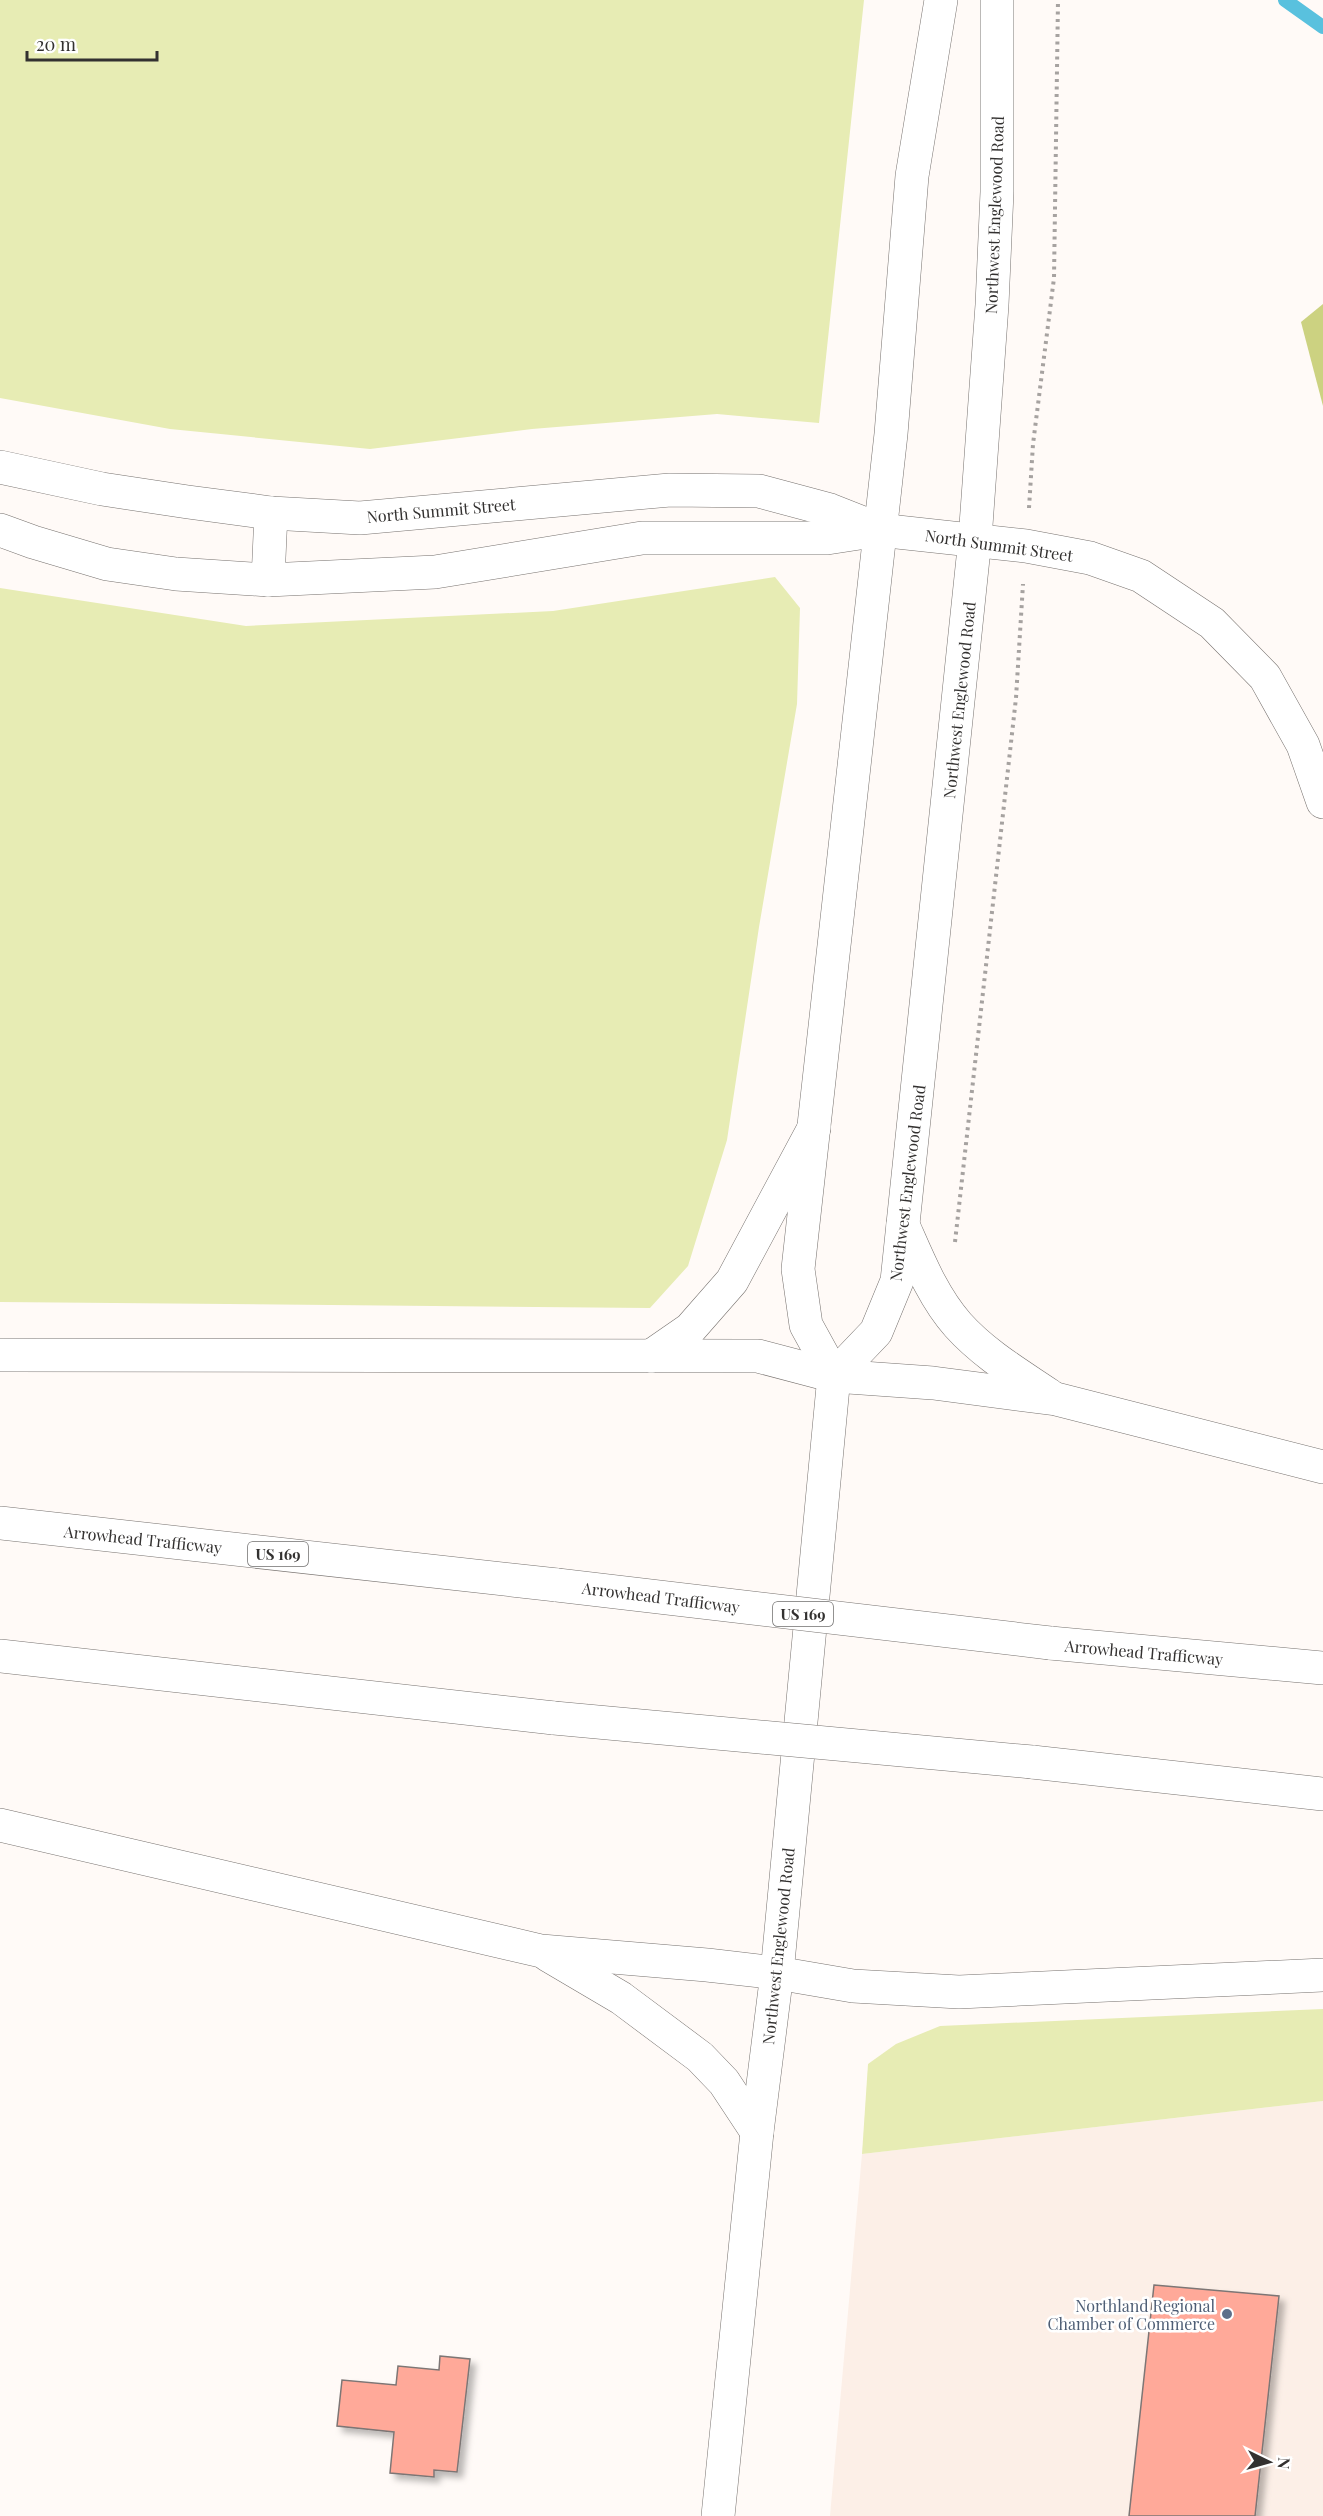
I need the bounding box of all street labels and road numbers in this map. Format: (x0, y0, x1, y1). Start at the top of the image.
street label: Northwest Englewood Road (980, 116, 1008, 314)
street label: North Summit Street (366, 493, 517, 527)
street label: North Summit Street (924, 524, 1075, 566)
street label: Northwest Englewood Road (938, 600, 980, 800)
street label: Northwest Englewood Road (885, 1083, 929, 1283)
street label: Arrowhead Trafficway (62, 1520, 223, 1558)
road number: US 169 (248, 1542, 308, 1566)
street label: Arrowhead Trafficway (580, 1577, 741, 1617)
road number: US 169 (773, 1602, 833, 1626)
street label: Arrowhead Trafficway (1063, 1635, 1224, 1669)
street label: Northwest Englewood Road (757, 1846, 799, 2046)

